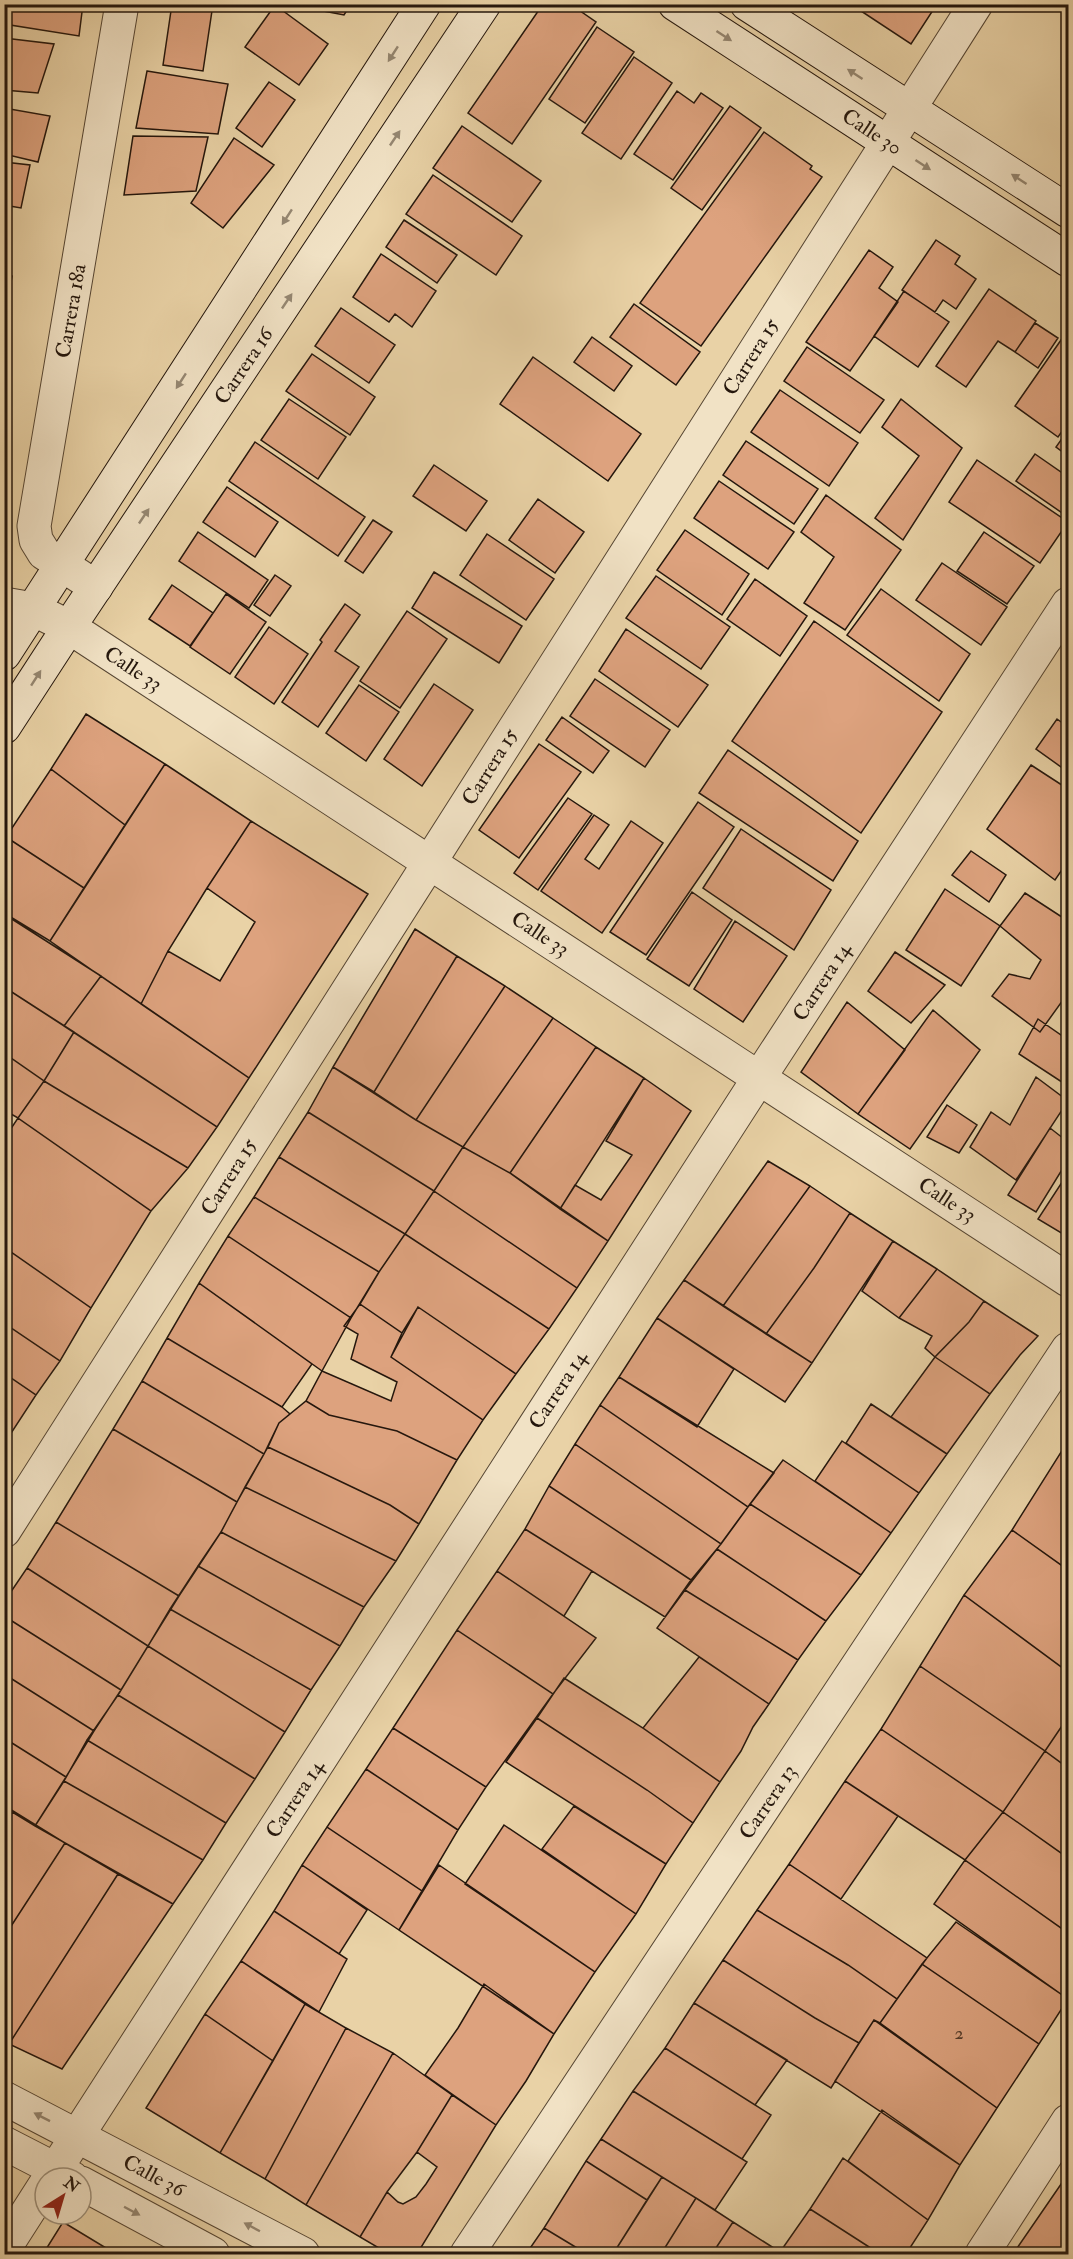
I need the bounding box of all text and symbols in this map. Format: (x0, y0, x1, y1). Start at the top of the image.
one-way arrow (716, 31, 732, 42)
one-way arrow (387, 45, 398, 62)
one-way arrow (847, 69, 863, 80)
street label: Calle 30 (837, 103, 907, 161)
one-way arrow (389, 131, 401, 147)
one-way arrow (915, 160, 931, 171)
one-way arrow (1011, 174, 1027, 185)
one-way arrow (281, 209, 292, 226)
street label: Carrera 18a (49, 261, 93, 360)
one-way arrow (281, 293, 292, 309)
street label: Carrera 15 (717, 313, 786, 401)
street label: Carrera 16 (208, 321, 280, 410)
one-way arrow (176, 373, 187, 389)
one-way arrow (138, 508, 150, 524)
street label: Calle 33 (99, 640, 167, 698)
one-way arrow (30, 670, 41, 686)
street label: Carrera 15 (456, 723, 525, 811)
street label: Calle 33 (506, 905, 574, 963)
street label: Carrera 14 (787, 936, 858, 1026)
street label: Carrera 15 (195, 1133, 264, 1221)
street label: Calle 33 (913, 1171, 981, 1229)
street label: Carrera 14 (523, 1344, 594, 1434)
street label: Carrera 14 (260, 1753, 331, 1843)
street label: Carrera 13 (733, 1759, 803, 1845)
house number: 2 (954, 2022, 964, 2045)
one-way arrow (33, 2112, 50, 2122)
street label: Calle 36 (118, 2148, 191, 2204)
north arrow (33, 2166, 93, 2226)
text: N (59, 2172, 84, 2198)
one-way arrow (124, 2206, 141, 2216)
one-way arrow (243, 2222, 260, 2232)

